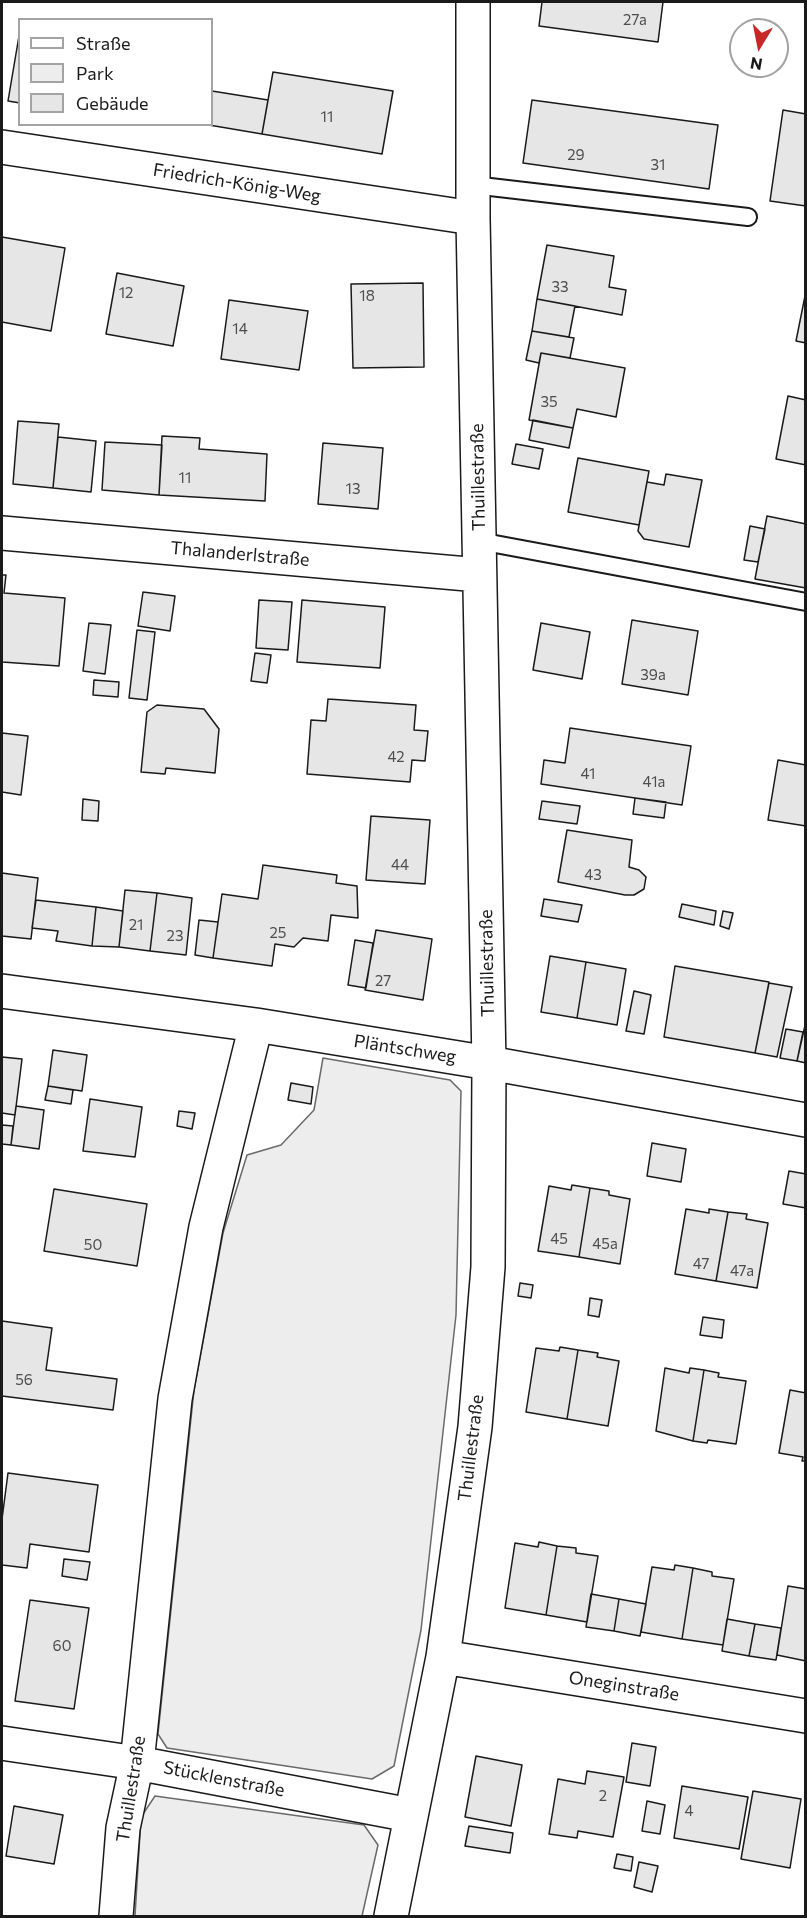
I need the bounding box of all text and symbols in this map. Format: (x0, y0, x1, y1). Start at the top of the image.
house number: 27a (623, 11, 647, 29)
legend (18, 18, 213, 126)
north arrow (729, 18, 789, 78)
text: Straße (76, 32, 131, 54)
text: N (749, 54, 764, 75)
text: Park (76, 62, 114, 84)
text: Gebäude (76, 92, 149, 114)
house number: 11 (321, 108, 333, 126)
house number: 29 (567, 146, 585, 164)
house number: 31 (651, 156, 665, 174)
street label: Friedrich-König-Weg (151, 159, 323, 207)
house number: 33 (551, 278, 569, 296)
house number: 12 (119, 284, 133, 302)
house number: 18 (359, 287, 375, 305)
house number: 14 (232, 320, 248, 338)
house number: 35 (540, 393, 558, 411)
street label: Thuillestraße (466, 423, 490, 531)
house number: 11 (179, 469, 191, 487)
house number: 13 (346, 480, 360, 498)
street label: Thalanderlstraße (170, 537, 310, 571)
house number: 39a (640, 666, 666, 684)
house number: 42 (387, 748, 405, 766)
house number: 41 (581, 765, 595, 783)
house number: 41a (643, 773, 665, 791)
house number: 44 (391, 856, 409, 874)
house number: 43 (584, 866, 602, 884)
street label: Thuillestraße (475, 909, 499, 1017)
house number: 21 (129, 916, 143, 934)
house number: 25 (270, 924, 286, 942)
house number: 23 (167, 927, 183, 945)
house number: 27 (375, 972, 391, 990)
street label: Pläntschweg (352, 1030, 458, 1068)
house number: 45 (550, 1230, 568, 1248)
house number: 45a (592, 1235, 618, 1253)
house number: 50 (84, 1236, 102, 1254)
house number: 47 (693, 1255, 709, 1273)
house number: 47a (730, 1262, 754, 1280)
house number: 56 (15, 1371, 33, 1389)
street label: Thuillestraße (454, 1393, 488, 1503)
house number: 60 (53, 1637, 71, 1655)
street label: Oneginstraße (567, 1667, 681, 1705)
street label: Thuillestraße (112, 1734, 150, 1844)
street label: Stücklenstraße (161, 1757, 287, 1801)
house number: 2 (599, 1787, 607, 1805)
house number: 4 (685, 1802, 693, 1820)

